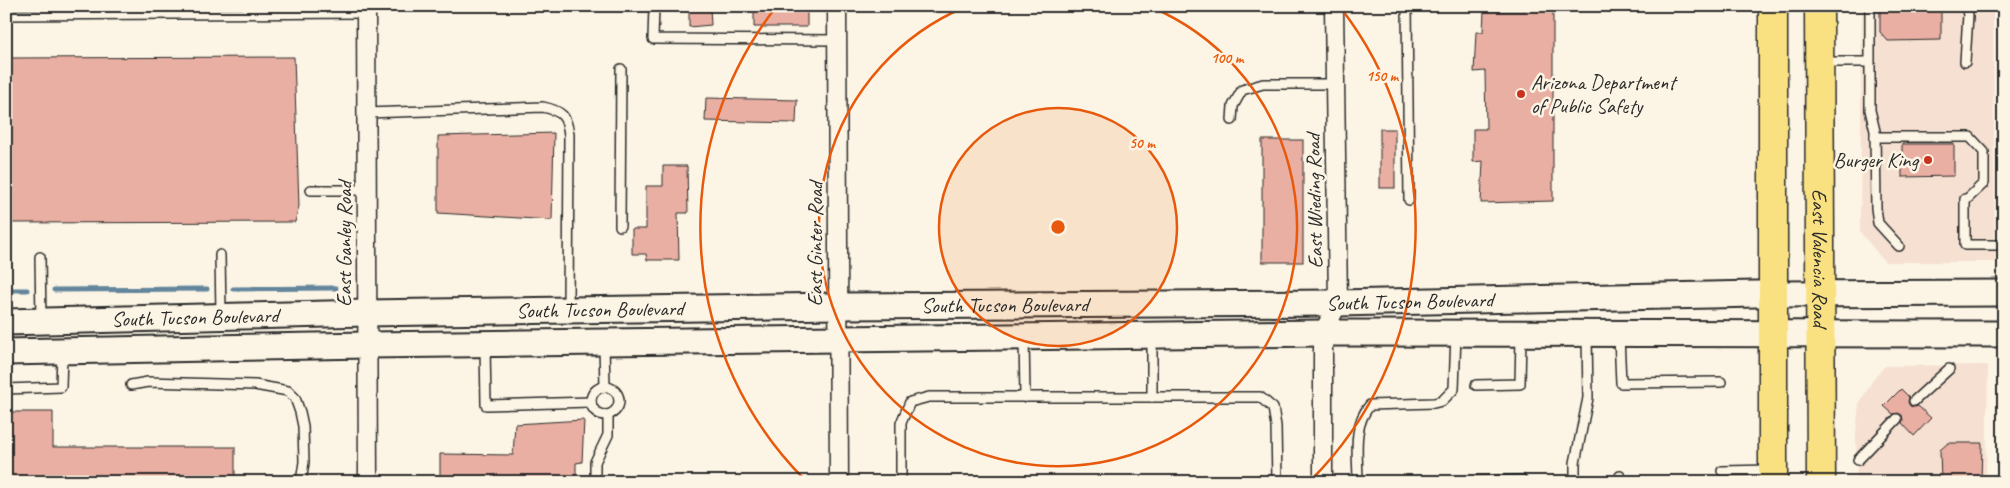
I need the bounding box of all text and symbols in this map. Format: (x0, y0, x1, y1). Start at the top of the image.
text: 100 m (1211, 49, 1245, 68)
text: 150 m (1366, 67, 1400, 86)
place label: Arizona Department of Public Safety (1531, 69, 1678, 119)
marker: Arizona Department of Public Safety (1515, 88, 1527, 100)
street label: East Wieding Road (1300, 131, 1328, 269)
text: 50 m (1129, 134, 1156, 153)
place label: Burger King (1834, 147, 1920, 173)
marker: Burger King (1922, 154, 1934, 166)
street label: East Ganley Road (331, 179, 357, 307)
street label: East Ginter Road (802, 179, 828, 306)
street label: East Valencia Road (1807, 189, 1833, 331)
centre of rings (1049, 218, 1067, 236)
street label: South Tucson Boulevard (1326, 287, 1496, 316)
street label: South Tucson Boulevard (921, 291, 1091, 318)
street label: South Tucson Boulevard (516, 295, 686, 324)
street label: South Tucson Boulevard (111, 302, 282, 332)

